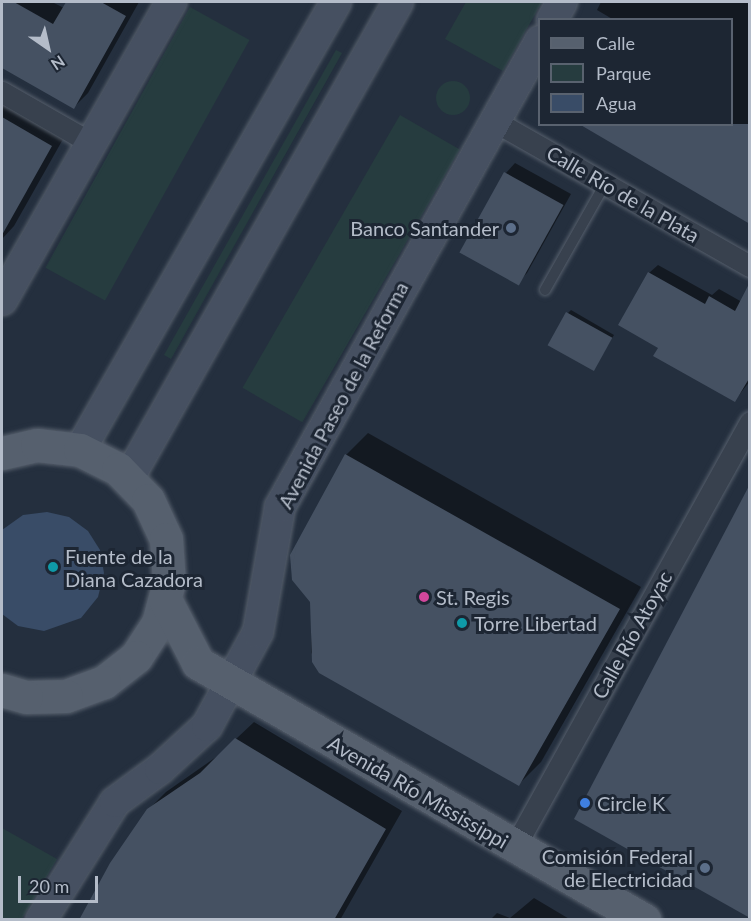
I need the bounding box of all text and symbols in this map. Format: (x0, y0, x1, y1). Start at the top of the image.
north arrow (18, 18, 78, 78)
legend (538, 18, 733, 126)
text: Calle (596, 32, 635, 54)
text: N (48, 52, 69, 75)
text: Parque (596, 62, 651, 84)
text: Agua (596, 92, 637, 114)
street label: Calle Río de la Plata (542, 141, 704, 247)
place label: Banco Santander (350, 216, 499, 240)
marker: Banco Santander (504, 221, 518, 235)
street label: Avenida Paseo de la Reforma (273, 277, 413, 513)
place label: Fuente de la Diana Cazadora (65, 544, 203, 591)
marker: Fuente de la Diana Cazadora (46, 560, 60, 574)
street label: Calle Río Atoyac (587, 567, 677, 703)
place label: St. Regis (436, 585, 510, 609)
marker: St. Regis (417, 590, 431, 604)
place label: Torre Libertad (474, 611, 597, 635)
marker: Torre Libertad (455, 616, 469, 630)
street label: Avenida Río Mississippi (324, 731, 512, 853)
place label: Circle K (597, 791, 665, 815)
marker: Circle K (578, 796, 592, 810)
place label: Comisión Federal de Electricidad (542, 844, 693, 891)
marker: Comisión Federal de Electricidad (698, 861, 712, 875)
scale bar (21, 864, 100, 902)
text: 20 m (29, 875, 69, 897)

